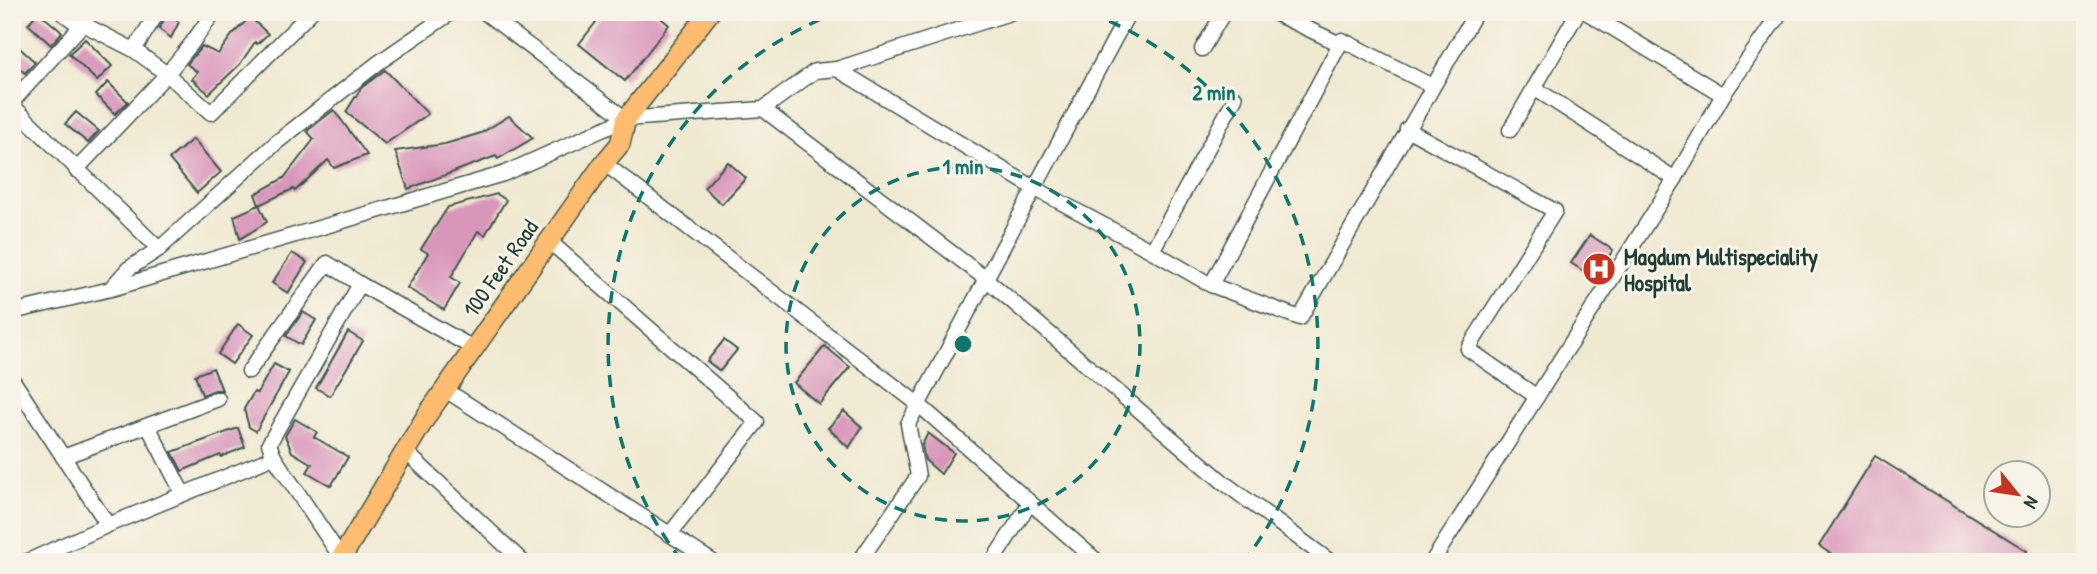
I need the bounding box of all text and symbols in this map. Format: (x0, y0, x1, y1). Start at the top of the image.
text: 2 min (1192, 78, 1236, 107)
text: 1 min (943, 152, 983, 181)
street label: 100 Feet Road (455, 213, 545, 323)
place label: Magdum Multispeciality Hospital (1624, 241, 1818, 299)
hospital icon: Magdum Multispeciality Hospital (1580, 250, 1618, 288)
centre of rings (951, 332, 975, 356)
north arrow (1982, 458, 2052, 528)
text: N (2018, 492, 2046, 513)

